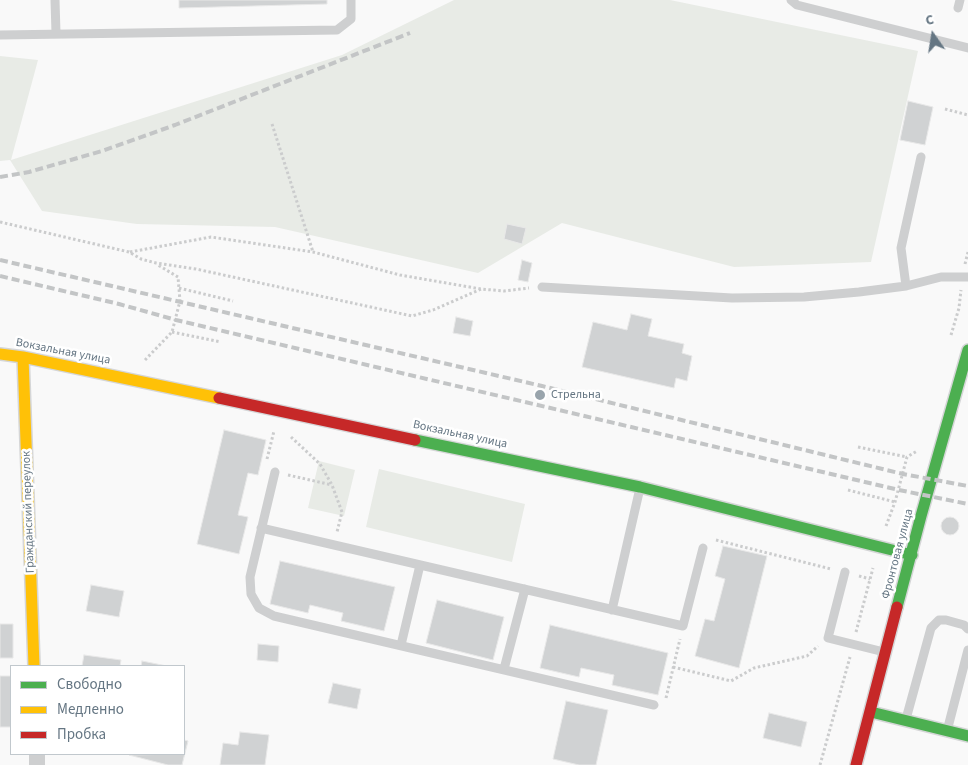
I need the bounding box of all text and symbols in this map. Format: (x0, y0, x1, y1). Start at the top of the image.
north arrow (908, 10, 958, 60)
text: С (923, 10, 936, 31)
street label: Вокзальная улица (14, 336, 112, 368)
marker: Стрельна (533, 388, 547, 402)
place label: Стрельна (551, 388, 601, 402)
street label: Вокзальная улица (411, 418, 509, 452)
street label: Гражданский переулок (20, 451, 38, 573)
street label: Фронтовая улица (879, 507, 917, 601)
legend (10, 665, 185, 755)
text: Свободно (57, 674, 122, 695)
text: Медленно (57, 699, 124, 720)
text: Пробка (57, 724, 106, 745)

